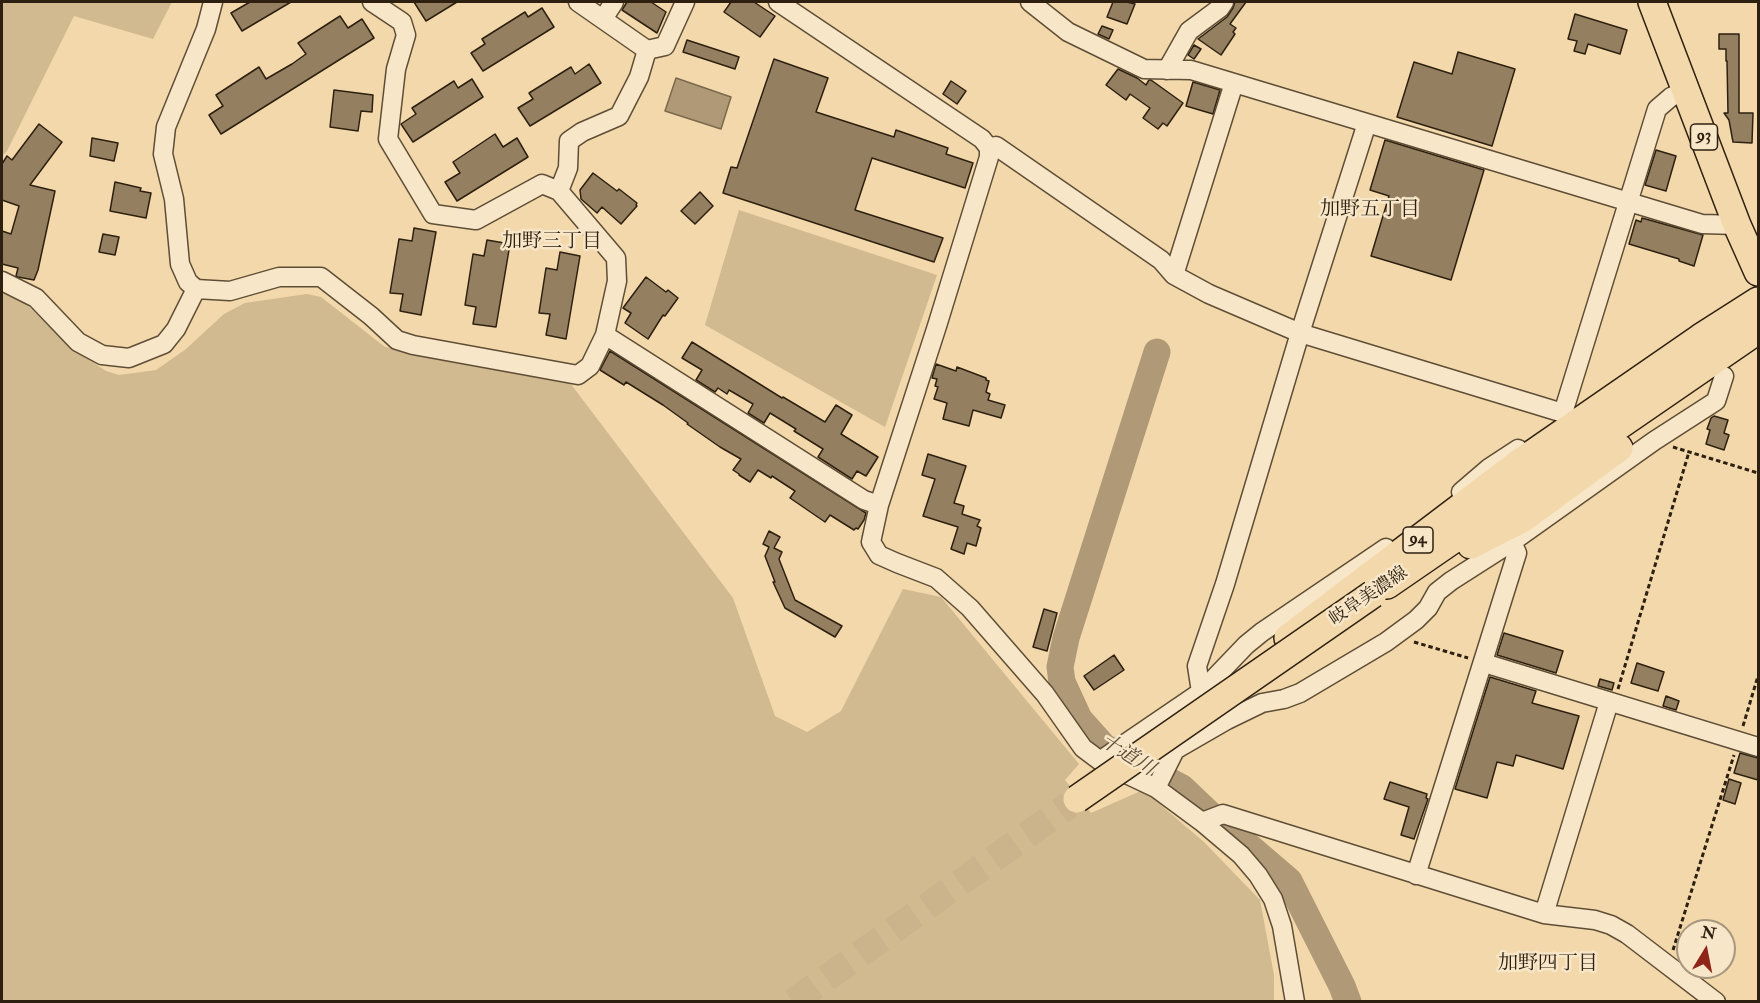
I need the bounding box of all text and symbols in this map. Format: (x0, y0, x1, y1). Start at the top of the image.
road number: 93 (1690, 124, 1718, 150)
district label: 加野五丁目 (1320, 199, 1420, 223)
district label: 加野三丁目 (502, 231, 602, 255)
road number: 94 (1403, 527, 1433, 553)
street label: 岐阜美濃線 (1326, 563, 1412, 631)
water label: 十道川 (1095, 730, 1159, 782)
north arrow (1676, 919, 1736, 979)
text: N (1700, 922, 1718, 944)
district label: 加野四丁目 (1498, 953, 1598, 977)

